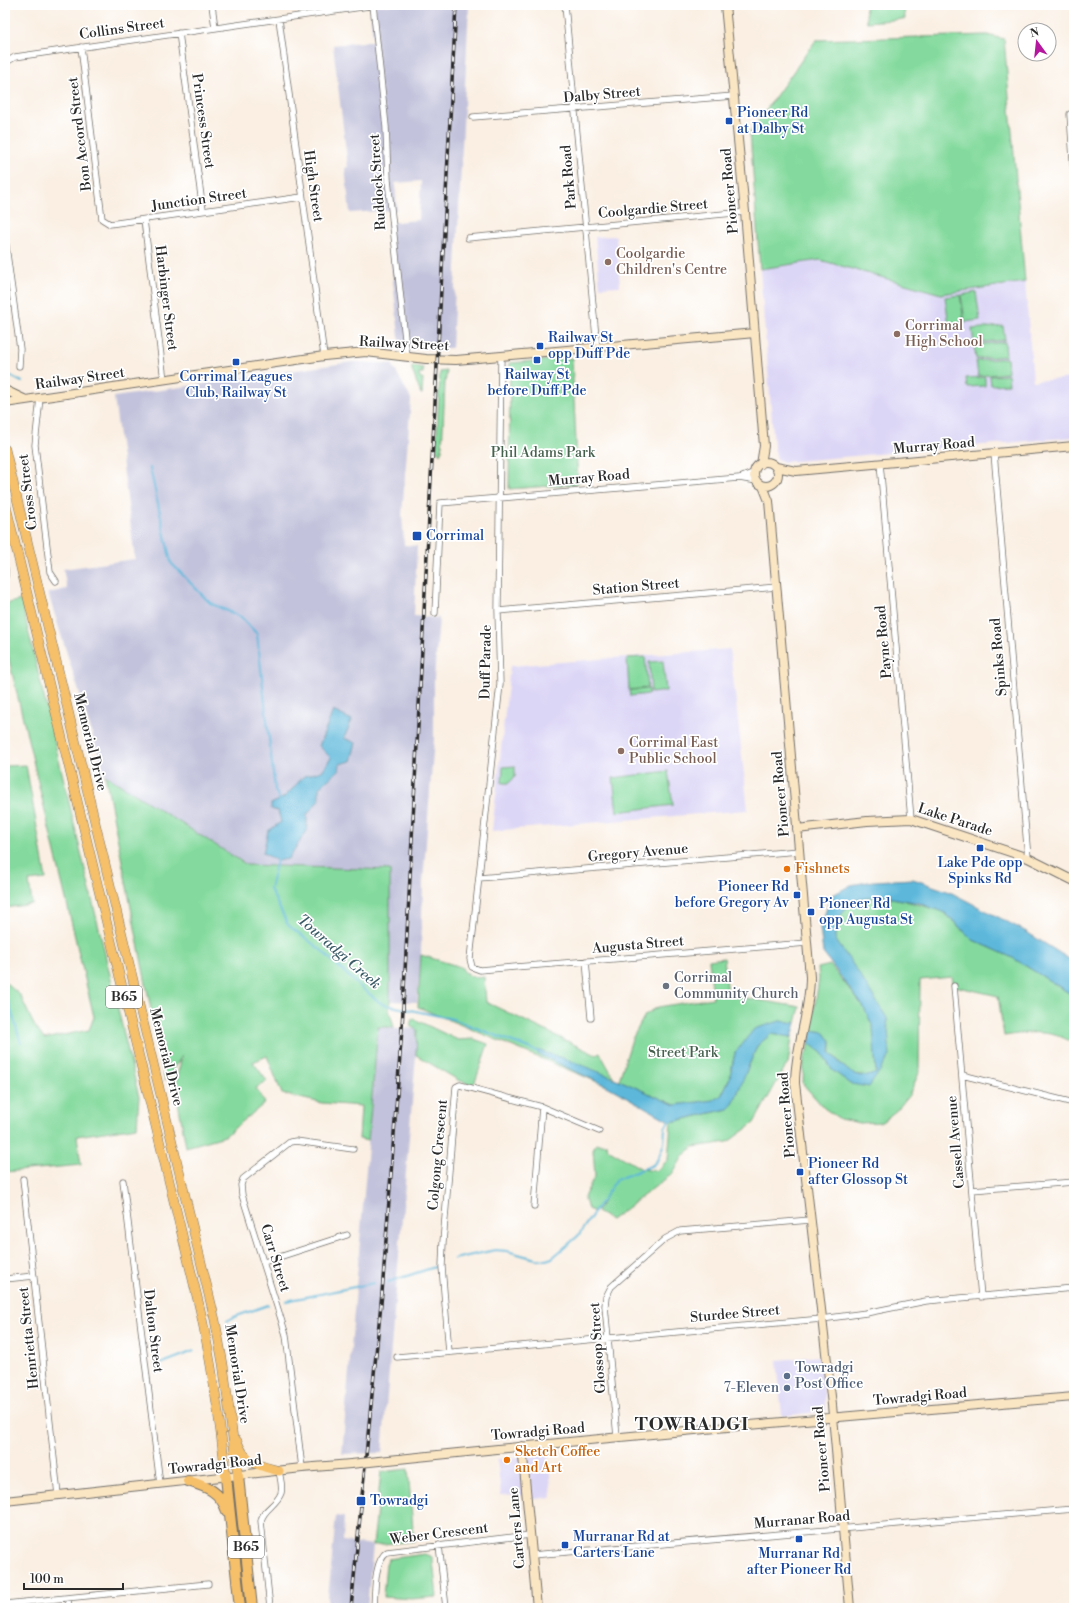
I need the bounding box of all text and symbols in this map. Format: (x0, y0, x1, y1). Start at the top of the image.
street label: Collins Street (78, 14, 166, 44)
north arrow (1017, 22, 1057, 62)
text: N (1029, 25, 1041, 41)
street label: Princess Street (187, 72, 219, 170)
street label: Bon Accord Street (64, 76, 96, 193)
street label: Dalby Street (563, 83, 641, 107)
place label: Pioneer Rd at Dalby St (737, 104, 808, 138)
marker: Pioneer Rd at Dalby St (724, 116, 734, 126)
street label: Ruddock Street (366, 133, 390, 231)
street label: Park Road (557, 144, 581, 210)
street label: Pioneer Road (717, 147, 743, 235)
street label: High Street (299, 149, 327, 223)
street label: Junction Street (149, 184, 248, 216)
street label: Coolgardie Street (597, 195, 709, 223)
street label: Harbinger Street (151, 244, 181, 352)
place label: Coolgardie Children's Centre (616, 245, 727, 279)
marker: Coolgardie Children's Centre (603, 257, 613, 267)
place label: Corrimal High School (905, 317, 983, 351)
place label: Railway St opp Duff Pde (548, 329, 630, 363)
marker: Corrimal High School (892, 329, 902, 339)
street label: Railway Street (358, 333, 450, 355)
marker: Railway St opp Duff Pde (535, 341, 545, 351)
marker: Railway St before Duff Pde (532, 355, 542, 365)
marker: Corrimal Leagues Club, Railway St (231, 357, 241, 367)
street label: Railway Street (34, 364, 126, 394)
place label: Railway St before Duff Pde (488, 366, 586, 400)
place label: Corrimal Leagues Club, Railway St (180, 368, 293, 402)
street label: Murray Road (892, 433, 976, 459)
park label: Phil Adams Park (491, 444, 596, 462)
street label: Cross Street (14, 453, 42, 531)
street label: Murray Road (547, 465, 631, 491)
place label: Corrimal (426, 527, 484, 545)
marker: Corrimal (411, 530, 423, 542)
street label: Station Street (592, 574, 680, 600)
street label: Payne Road (872, 605, 896, 679)
street label: Spinks Road (987, 617, 1011, 697)
street label: Duff Parade (476, 624, 496, 700)
street label: Memorial Drive (69, 691, 111, 793)
place label: Corrimal East Public School (629, 734, 718, 768)
marker: Corrimal East Public School (616, 746, 626, 756)
street label: Pioneer Road (768, 750, 794, 838)
street label: Lake Parade (915, 799, 995, 841)
street label: Gregory Avenue (587, 840, 689, 866)
marker: Lake Pde opp Spinks Rd (975, 843, 985, 853)
place label: Lake Pde opp Spinks Rd (937, 854, 1023, 888)
place label: Fishnets (795, 860, 850, 878)
marker: Fishnets (782, 864, 792, 874)
place label: Pioneer Rd before Gregory Av (675, 878, 790, 912)
marker: Pioneer Rd before Gregory Av (792, 890, 802, 900)
place label: Pioneer Rd opp Augusta St (819, 895, 913, 929)
marker: Pioneer Rd opp Augusta St (806, 907, 816, 917)
water label: Towradgi Creek (293, 911, 385, 994)
street label: Augusta Street (590, 932, 685, 958)
place label: Corrimal Community Church (674, 969, 799, 1003)
marker: Corrimal Community Church (661, 981, 671, 991)
road number: B65 (106, 986, 142, 1008)
street label: Memorial Drive (145, 1006, 187, 1108)
park label: Street Park (648, 1044, 719, 1062)
street label: Pioneer Road (774, 1071, 800, 1159)
street label: Cassell Avenue (943, 1095, 969, 1189)
street label: Colgong Crescent (424, 1099, 452, 1211)
place label: Pioneer Rd after Glossop St (808, 1155, 908, 1189)
marker: Pioneer Rd after Glossop St (795, 1167, 805, 1177)
street label: Carr Street (256, 1222, 294, 1294)
street label: Henrietta Street (15, 1286, 43, 1390)
street label: Dalton Street (139, 1288, 167, 1374)
street label: Sturdee Street (689, 1301, 781, 1327)
street label: Glossop Street (586, 1302, 610, 1394)
street label: Memorial Drive (220, 1323, 254, 1425)
place label: Towradgi Post Office (795, 1359, 863, 1393)
marker: Towradgi Post Office (782, 1371, 792, 1381)
place label: 7-Eleven (724, 1379, 780, 1397)
marker: 7-Eleven (782, 1383, 792, 1393)
street label: Towradgi Road (872, 1384, 968, 1410)
street label: Pioneer Road (809, 1405, 835, 1493)
district label: TOWRADGI (635, 1413, 749, 1436)
street label: Towradgi Road (490, 1419, 586, 1445)
place label: Sketch Coffee and Art (515, 1443, 600, 1477)
street label: Towradgi Road (167, 1451, 263, 1479)
marker: Sketch Coffee and Art (502, 1455, 512, 1465)
street label: Carters Lane (504, 1486, 530, 1570)
place label: Towradgi (370, 1492, 429, 1510)
marker: Towradgi (355, 1495, 367, 1507)
street label: Murranar Road (753, 1507, 851, 1533)
street label: Weber Crescent (388, 1519, 489, 1549)
place label: Murranar Rd at Carters Lane (573, 1528, 670, 1562)
marker: Murranar Rd after Pioneer Rd (794, 1534, 804, 1544)
road number: B65 (228, 1536, 264, 1558)
marker: Murranar Rd at Carters Lane (560, 1540, 570, 1550)
place label: Murranar Rd after Pioneer Rd (747, 1545, 851, 1579)
scale bar (24, 1565, 123, 1591)
text: 100 m (30, 1572, 64, 1587)

